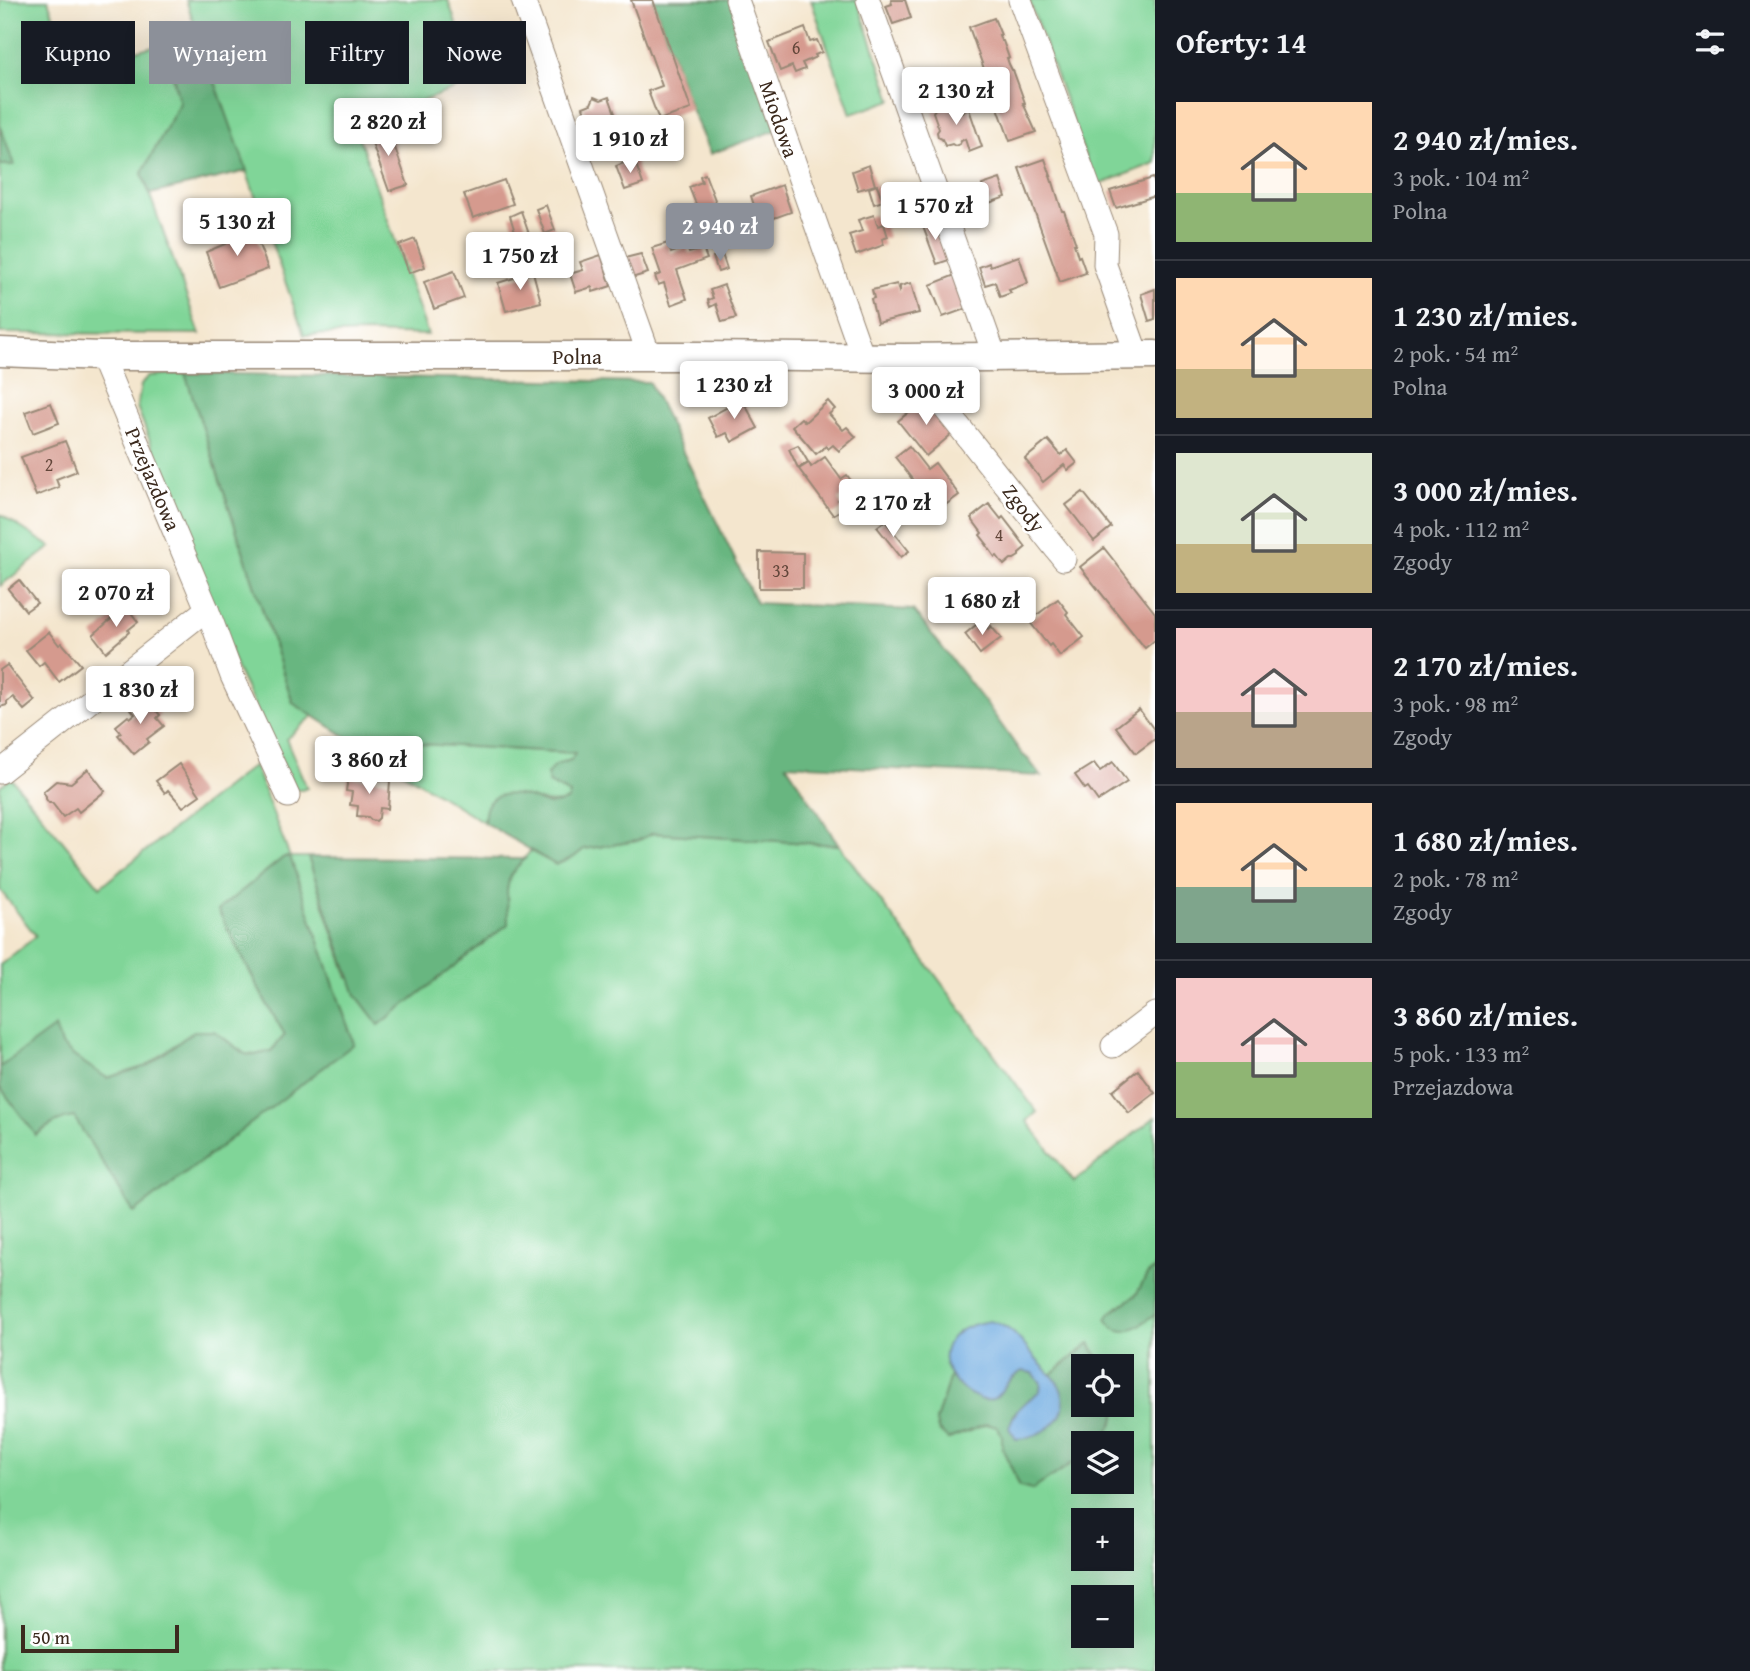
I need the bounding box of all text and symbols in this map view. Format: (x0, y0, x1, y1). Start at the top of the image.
text: Oferty: 14 (1176, 20, 1307, 64)
chip: Kupno (21, 21, 135, 84)
chip: Wynajem (149, 21, 291, 84)
chip: Filtry (305, 21, 409, 84)
chip: Nowe (423, 21, 526, 84)
icon: filters (1691, 23, 1729, 61)
house number: 6 (792, 34, 800, 61)
pin: 2 130 zł (884, 68, 1028, 127)
text: 2 130 zł (918, 73, 994, 106)
street label: Miodowa (751, 76, 807, 162)
pin: 2 820 zł (316, 99, 460, 158)
text: 2 820 zł (350, 104, 426, 137)
pin: 1 910 zł (558, 116, 702, 175)
text: 2 940 zł/mies. (1393, 117, 1578, 161)
text: 1 910 zł (592, 121, 668, 154)
icon: home (1232, 130, 1316, 214)
text: 3 pok. · 104 m² (1393, 161, 1529, 194)
pin: 1 570 zł (863, 182, 1007, 242)
text: 1 570 zł (897, 188, 973, 221)
text: Polna (1393, 194, 1447, 227)
pin: 5 130 zł (165, 198, 309, 258)
text: 5 130 zł (199, 204, 275, 237)
pin: 2 940 zł (648, 204, 792, 263)
text: 2 940 zł (682, 209, 758, 242)
pin: 1 750 zł (448, 232, 592, 292)
text: 1 750 zł (482, 238, 558, 271)
text: 1 230 zł/mies. (1393, 293, 1578, 337)
icon: home (1232, 306, 1316, 390)
text: 2 pok. · 54 m² (1393, 337, 1518, 370)
street label: Polna (552, 341, 602, 372)
pin: 1 230 zł (662, 362, 806, 421)
text: 1 230 zł (696, 367, 772, 400)
pin: 3 000 zł (854, 368, 998, 427)
text: Polna (1393, 370, 1447, 403)
text: 3 000 zł (888, 373, 964, 406)
street label: Przejazdowa (117, 422, 189, 536)
house number: 2 (45, 451, 53, 478)
text: 3 000 zł/mies. (1393, 468, 1578, 512)
street label: Zgody (995, 477, 1053, 539)
pin: 2 170 zł (821, 480, 965, 539)
icon: home (1232, 481, 1316, 565)
text: 2 170 zł (855, 485, 931, 518)
text: 4 pok. · 112 m² (1393, 512, 1529, 545)
house number: 4 (995, 521, 1003, 548)
text: Zgody (1393, 545, 1452, 578)
house number: 33 (772, 557, 790, 584)
pin: 2 070 zł (44, 570, 188, 629)
text: 2 070 zł (78, 575, 154, 608)
pin: 1 680 zł (910, 578, 1054, 637)
text: 1 680 zł (944, 583, 1020, 616)
text: 2 170 zł/mies. (1393, 643, 1578, 687)
icon: home (1232, 656, 1316, 740)
pin: 1 830 zł (68, 666, 212, 726)
text: 1 830 zł (102, 672, 178, 705)
text: 3 pok. · 98 m² (1393, 687, 1518, 720)
text: Zgody (1393, 720, 1452, 753)
pin: 3 860 zł (297, 736, 441, 796)
text: 3 860 zł (331, 742, 407, 775)
text: 1 680 zł/mies. (1393, 818, 1578, 862)
icon: home (1232, 831, 1316, 915)
text: 2 pok. · 78 m² (1393, 862, 1518, 895)
text: Zgody (1393, 895, 1452, 928)
text: 3 860 zł/mies. (1393, 993, 1578, 1037)
icon: home (1232, 1006, 1316, 1090)
text: 5 pok. · 133 m² (1393, 1037, 1529, 1070)
text: Przejazdowa (1393, 1070, 1513, 1103)
map controls (1071, 1354, 1134, 1648)
button: locate (1071, 1354, 1134, 1417)
button: layers (1071, 1431, 1134, 1494)
button: + (1071, 1508, 1134, 1571)
button: − (1071, 1585, 1134, 1648)
scale bar (21, 1622, 178, 1654)
text: 50 m (32, 1623, 70, 1651)

